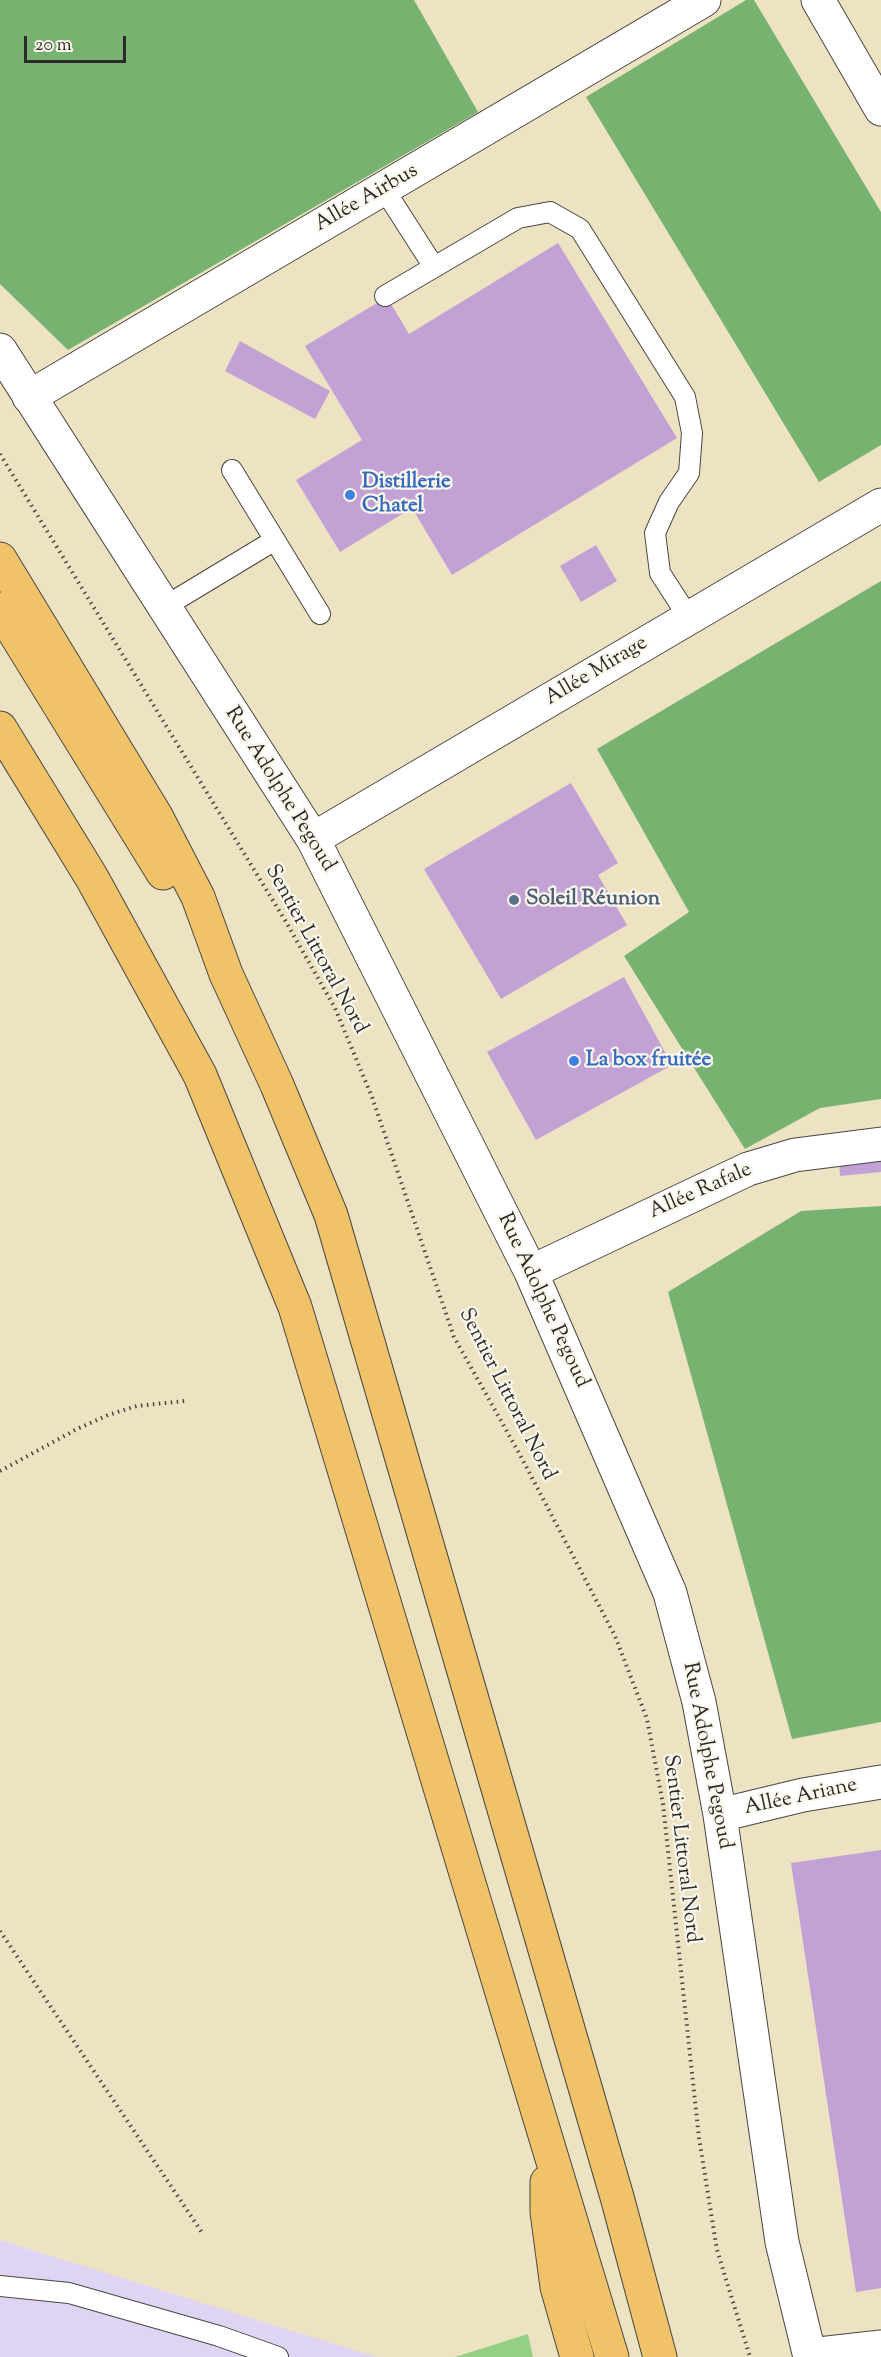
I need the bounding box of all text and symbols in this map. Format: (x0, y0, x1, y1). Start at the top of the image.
scale bar (27, 24, 129, 62)
text: 20 m (35, 33, 72, 59)
street label: Allée Airbus (311, 159, 423, 239)
place label: Distillerie Chatel (362, 470, 451, 520)
marker: Distillerie Chatel (343, 488, 357, 502)
street label: Allée Mirage (541, 632, 653, 712)
street label: Rue Adolphe Pegoud (218, 703, 340, 877)
street label: Sentier Littoral Nord (258, 861, 372, 1039)
place label: Soleil Réunion (526, 887, 660, 913)
marker: Soleil Réunion (507, 893, 521, 907)
place label: La box fruitée (586, 1048, 711, 1074)
marker: La box fruitée (567, 1054, 581, 1068)
street label: Allée Rafale (646, 1158, 756, 1226)
street label: Rue Adolphe Pegoud (490, 1210, 594, 1392)
street label: Sentier Littoral Nord (452, 1305, 560, 1485)
street label: Rue Adolphe Pegoud (676, 1660, 736, 1852)
street label: Sentier Littoral Nord (656, 1753, 704, 1945)
street label: Allée Ariane (742, 1774, 860, 1822)

